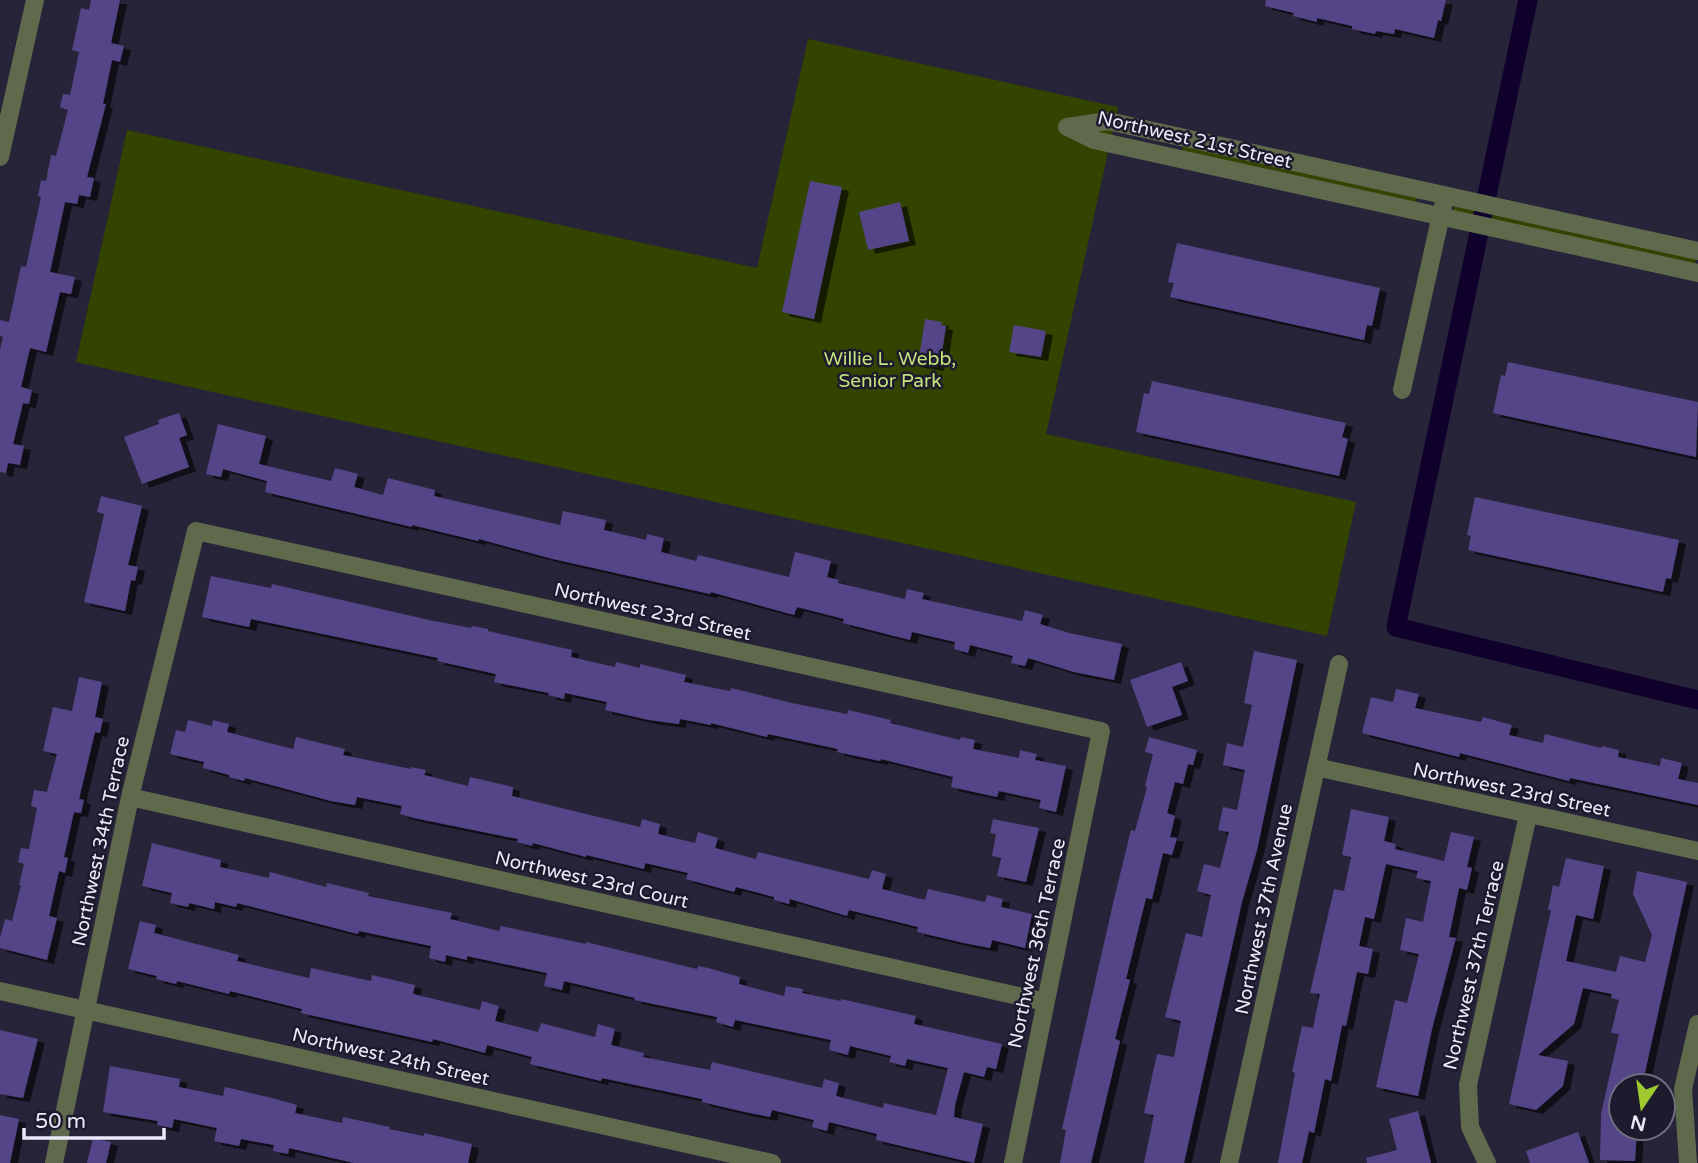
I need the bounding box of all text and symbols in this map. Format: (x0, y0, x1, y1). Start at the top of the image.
street label: Northwest 21st Street (1095, 107, 1294, 173)
park label: Willie L. Webb, Senior Park (824, 348, 956, 392)
street label: Northwest 23rd Street (552, 579, 753, 645)
street label: Northwest 34th Terrace (68, 734, 134, 948)
street label: Northwest 23rd Street (1411, 758, 1613, 822)
street label: Northwest 37th Avenue (1231, 802, 1297, 1017)
street label: Northwest 36th Terrace (1004, 836, 1070, 1050)
street label: Northwest 23rd Court (493, 847, 691, 913)
street label: Northwest 37th Terrace (1439, 858, 1509, 1072)
street label: Northwest 24th Street (290, 1024, 491, 1090)
north arrow (1607, 1072, 1677, 1142)
scale bar (24, 1096, 164, 1140)
text: 50 m (35, 1109, 86, 1134)
text: N (1628, 1110, 1648, 1135)

